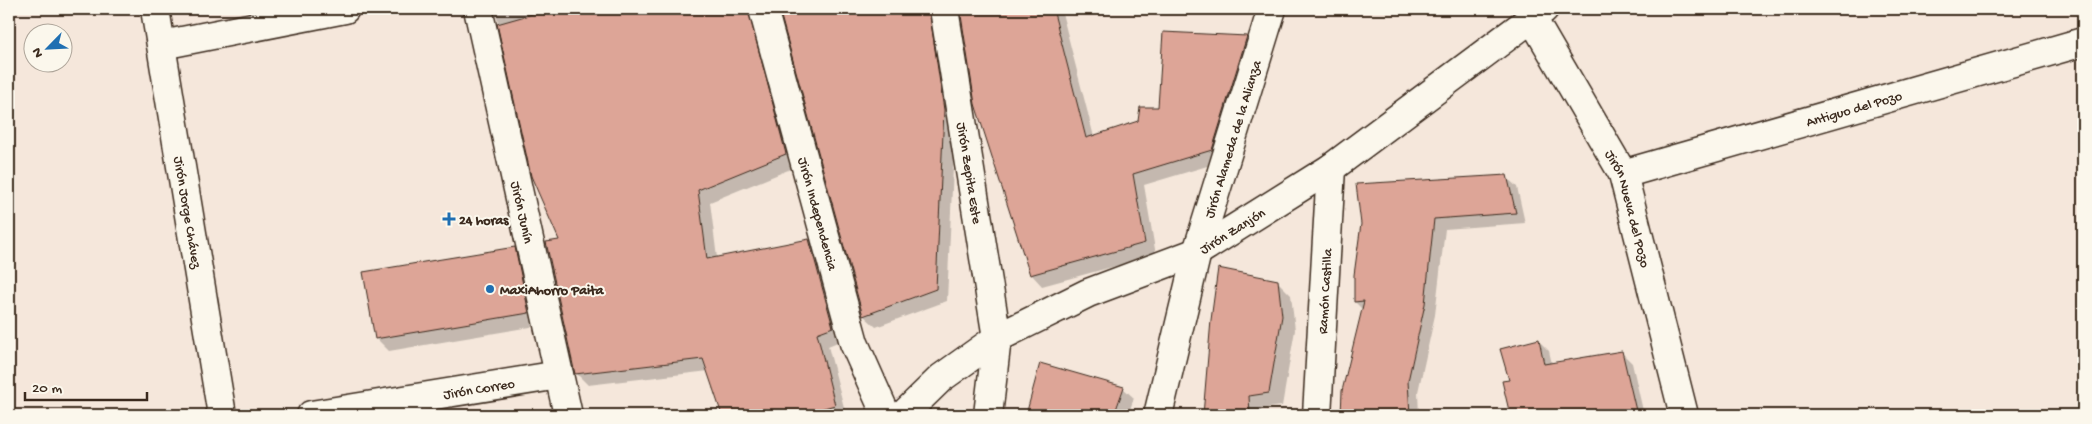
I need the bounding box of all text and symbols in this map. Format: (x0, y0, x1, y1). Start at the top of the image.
north arrow (22, 22, 72, 72)
text: N (29, 45, 48, 60)
street label: Jirón Alameda de la Alianza (1202, 58, 1267, 221)
street label: Antiguo del Pozo (1804, 88, 1904, 132)
street label: Jirón Zepita Este (951, 121, 985, 226)
street label: Jirón Nueva del Pozo (1600, 147, 1652, 270)
street label: Jirón Jorge Chávez (168, 155, 204, 271)
street label: Jirón Independencia (793, 156, 840, 274)
street label: Jirón Junín (505, 180, 536, 246)
street label: Jirón Zanjón (1197, 205, 1269, 259)
marker: 24 horas (443, 213, 455, 225)
place label: 24 horas (459, 213, 509, 230)
street label: Ramón Castilla (1316, 247, 1337, 335)
marker: MaxiAhorro Paita (484, 283, 496, 295)
place label: MaxiAhorro Paita (500, 283, 605, 300)
scale bar (25, 369, 148, 401)
street label: Jirón Correo (442, 376, 516, 405)
text: 20 m (32, 380, 62, 398)

